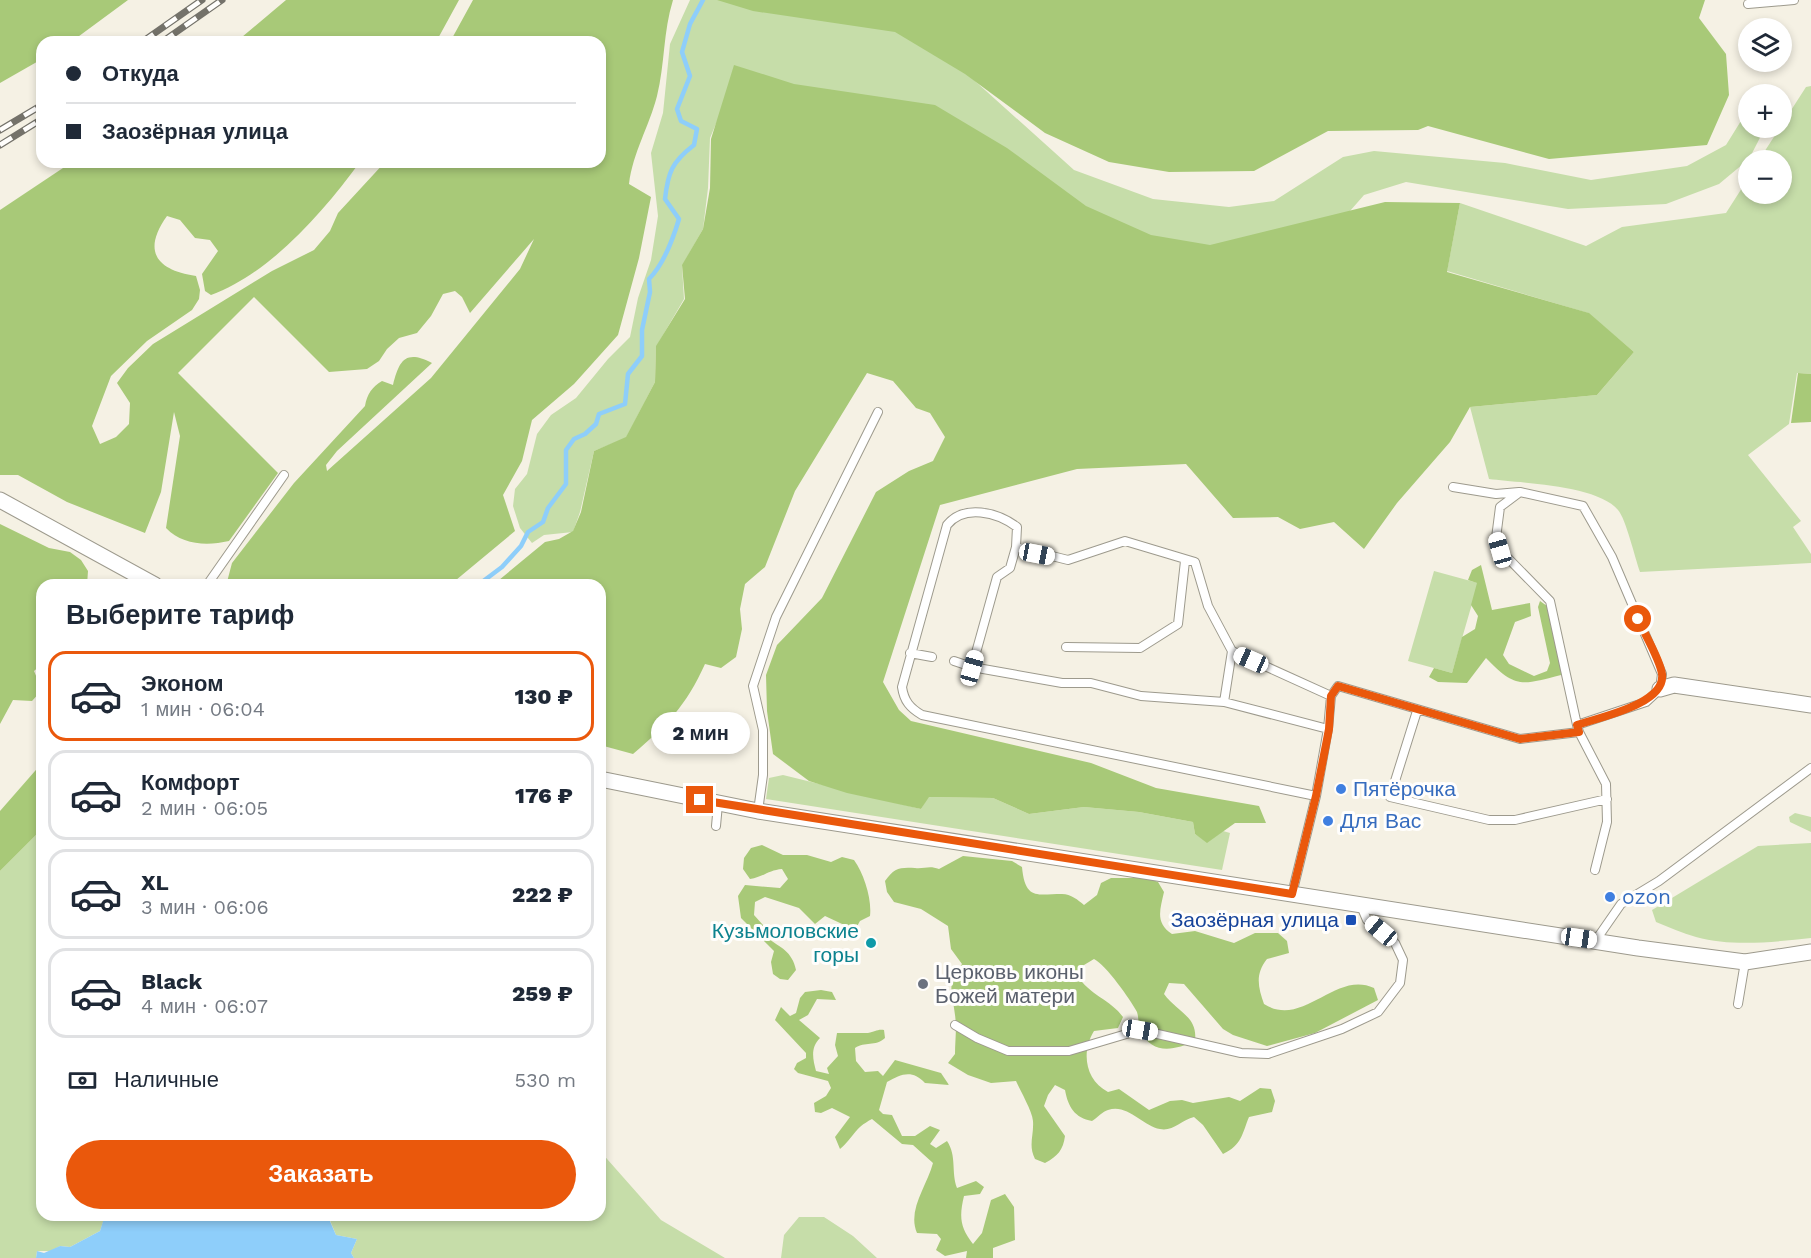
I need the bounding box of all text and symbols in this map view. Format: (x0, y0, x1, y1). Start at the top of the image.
map controls (1738, 18, 1792, 204)
button: layers (1738, 18, 1792, 72)
text: Откуда (102, 61, 179, 86)
button: + (1738, 84, 1792, 138)
text: Заозёрная улица (102, 119, 288, 144)
button: − (1738, 150, 1792, 204)
car (1486, 530, 1514, 570)
car (1018, 542, 1056, 566)
text: Выберите тариф (66, 599, 294, 631)
route start (1624, 605, 1651, 632)
car (1231, 644, 1271, 676)
car (958, 648, 986, 688)
icon: car (69, 669, 123, 723)
text: Эконом (141, 671, 224, 696)
text: 130 ₽ (514, 684, 573, 709)
text: 1 мин · 06:04 (141, 697, 265, 721)
callout: 2 мин (650, 713, 750, 755)
text: 2 мин (672, 721, 729, 745)
icon: car (69, 768, 123, 822)
text: Комфорт (141, 770, 240, 795)
place label: Пятёрочка (1353, 776, 1456, 801)
marker: Пятёрочка (1334, 782, 1348, 796)
text: 176 ₽ (515, 783, 573, 808)
route end (686, 786, 713, 813)
text: 2 мин · 06:05 (141, 796, 268, 820)
place label: Для Вас (1340, 808, 1421, 833)
marker: Для Вас (1321, 814, 1335, 828)
icon: car (69, 867, 123, 921)
text: XL (141, 870, 169, 895)
text: 222 ₽ (512, 882, 573, 907)
place label: ozon (1622, 884, 1671, 909)
marker: ozon (1603, 890, 1617, 904)
text: 3 мин · 06:06 (141, 895, 269, 919)
place label: Заозёрная улица (1171, 907, 1339, 932)
marker: Заозёрная улица (1344, 913, 1358, 927)
car (1361, 913, 1401, 949)
place label: Кузьмоловские горы (712, 918, 859, 967)
car (1560, 927, 1598, 949)
marker: Кузьмоловские горы (864, 936, 878, 950)
place label: Церковь иконы Божей матери (935, 959, 1084, 1008)
icon: car (69, 966, 123, 1020)
text: Black (141, 969, 202, 994)
marker: Церковь иконы Божей матери (916, 977, 930, 991)
text: 259 ₽ (512, 981, 573, 1006)
text: 4 мин · 06:07 (141, 994, 268, 1018)
car (1121, 1018, 1159, 1042)
icon: cash (66, 1064, 99, 1097)
text: Наличные (114, 1067, 219, 1092)
text: 530 m (514, 1068, 576, 1092)
button: Заказать (66, 1140, 576, 1209)

